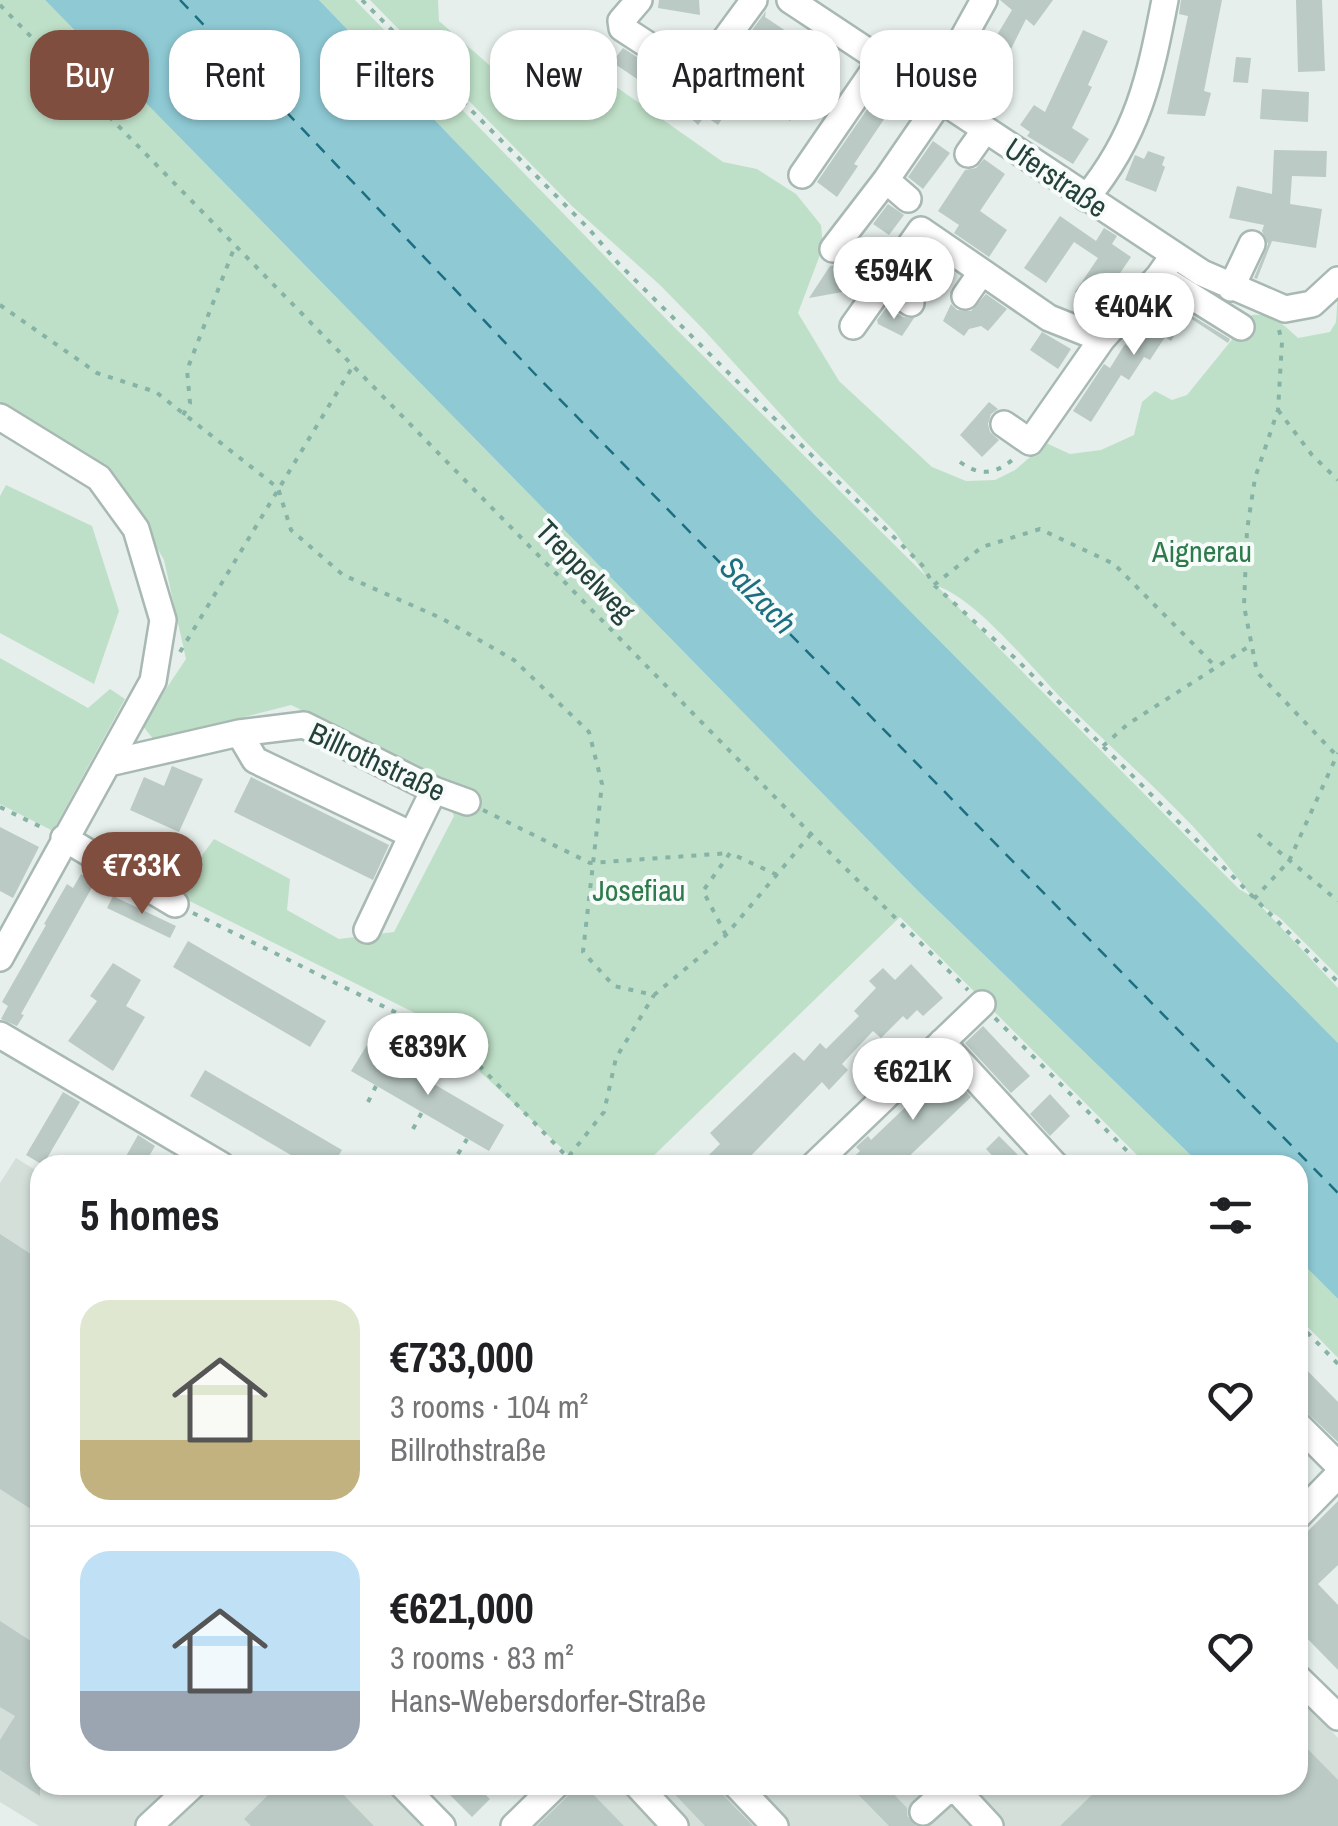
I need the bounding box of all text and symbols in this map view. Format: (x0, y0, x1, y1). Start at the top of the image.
chip: Buy (30, 30, 149, 120)
chip: Rent (169, 30, 300, 120)
chip: Filters (320, 30, 470, 120)
chip: New (490, 30, 617, 120)
chip: Apartment (637, 30, 840, 120)
chip: House (860, 30, 1013, 120)
street label: Uferstraße (997, 128, 1116, 226)
pin: €594K (824, 237, 964, 322)
text: €594K (855, 248, 933, 291)
pin: €404K (1064, 273, 1204, 358)
text: €404K (1095, 284, 1173, 327)
street label: Treppelweg (527, 511, 645, 630)
park label: Aignerau (1151, 531, 1252, 571)
water label: Salzach (710, 546, 806, 643)
street label: Billrothstraße (303, 712, 452, 810)
pin: €733K (72, 832, 212, 917)
text: €733K (103, 843, 181, 886)
park label: Josefiau (593, 870, 686, 910)
pin: €839K (358, 1013, 498, 1098)
text: €839K (389, 1024, 467, 1067)
pin: €621K (843, 1038, 983, 1123)
text: €621K (874, 1049, 952, 1092)
text: 5 homes (80, 1187, 220, 1243)
icon: filters (1203, 1188, 1258, 1243)
text: €733,000 (390, 1329, 534, 1385)
icon: home (160, 1340, 280, 1460)
icon: heart (1203, 1373, 1258, 1428)
text: 3 rooms · 104 m² (390, 1385, 588, 1428)
text: Billrothstraße (390, 1428, 546, 1471)
text: €621,000 (390, 1580, 534, 1636)
icon: home (160, 1591, 280, 1711)
icon: heart (1203, 1624, 1258, 1679)
text: 3 rooms · 83 m² (390, 1636, 574, 1679)
text: Hans-Webersdorfer-Straße (390, 1679, 706, 1722)

